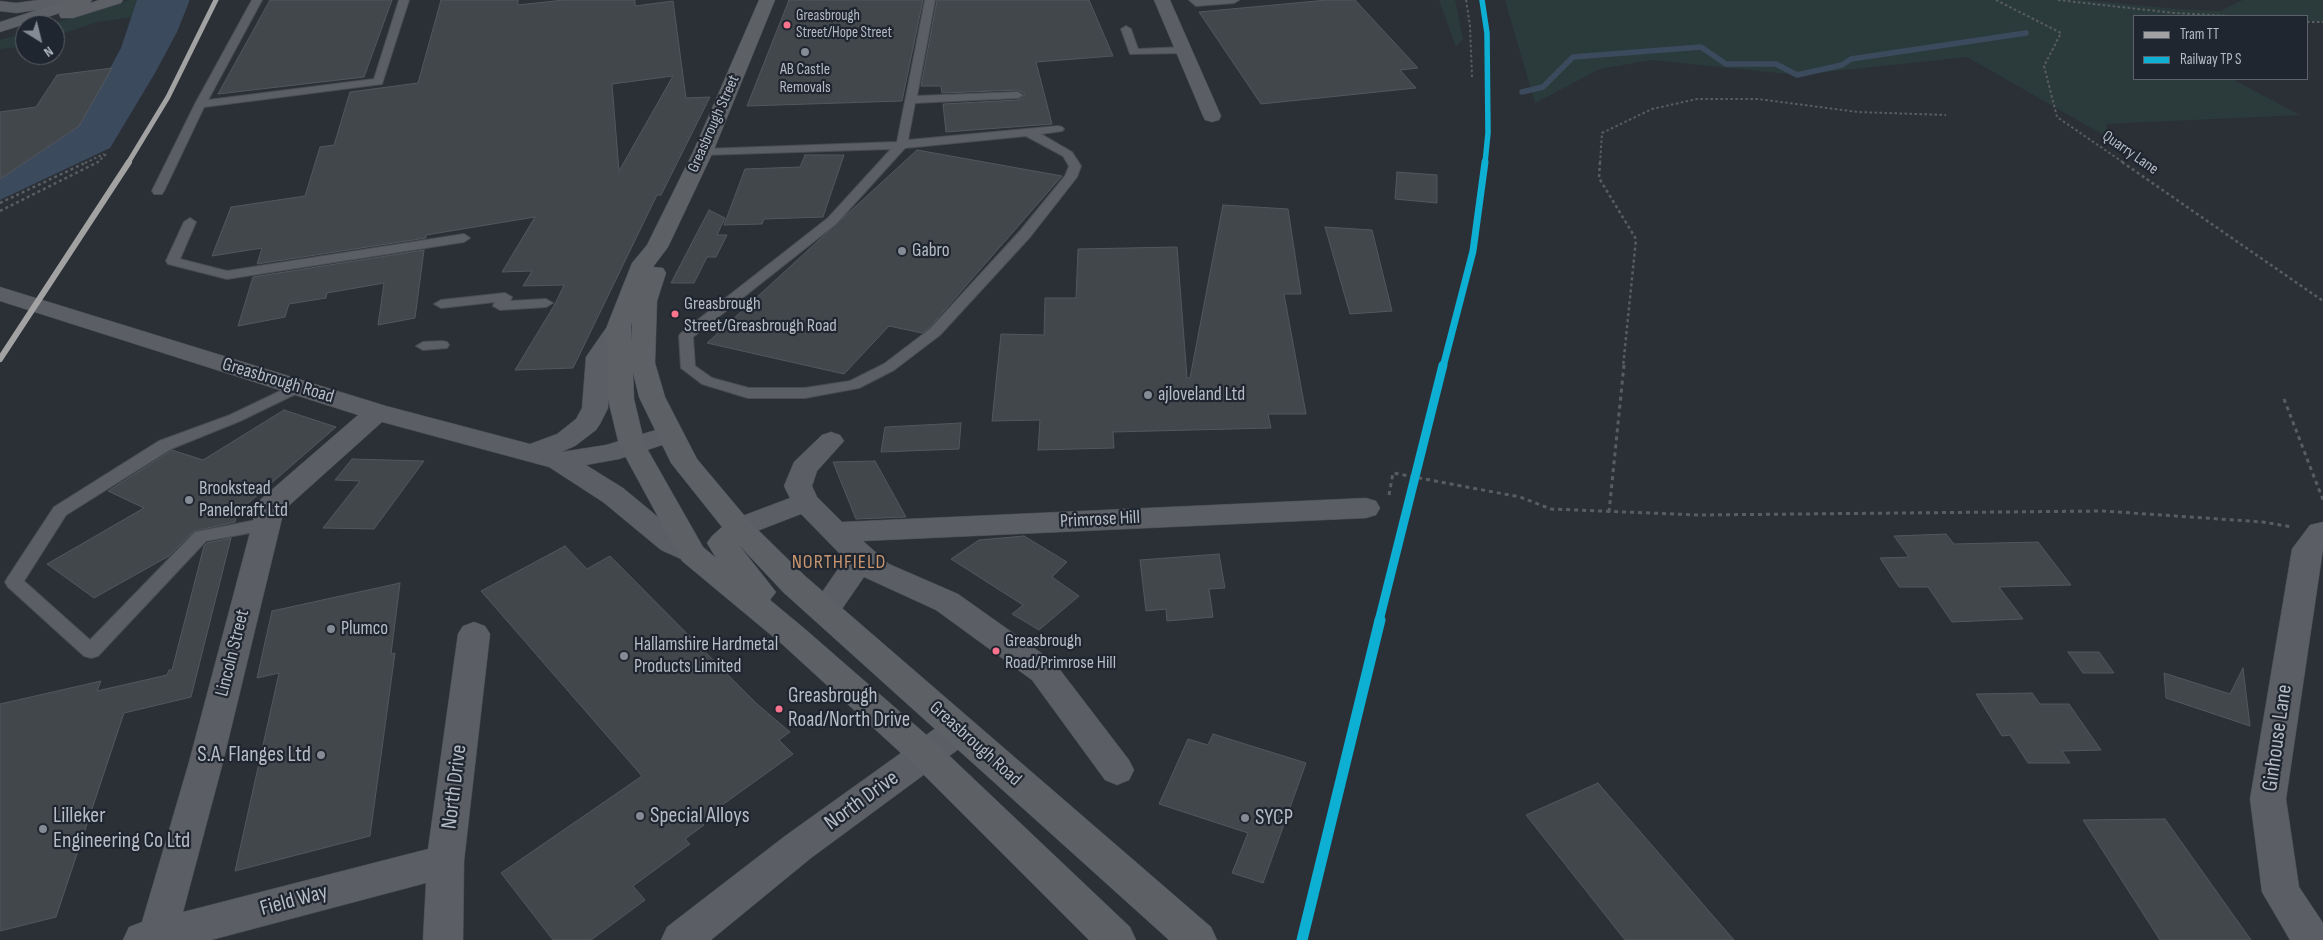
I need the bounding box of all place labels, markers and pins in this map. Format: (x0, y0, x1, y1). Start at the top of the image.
place label: Greasbrough Street/Hope Street (796, 7, 892, 42)
marker: Greasbrough Street/Hope Street (782, 20, 792, 30)
marker: AB Castle Removals (799, 46, 811, 58)
place label: AB Castle Removals (779, 60, 831, 98)
place label: Gabro (912, 240, 950, 262)
marker: Gabro (896, 245, 908, 257)
place label: Greasbrough Street/Greasbrough Road (684, 293, 837, 336)
marker: Greasbrough Street/Greasbrough Road (670, 309, 680, 319)
place label: ajloveland Ltd (1158, 384, 1245, 406)
marker: ajloveland Ltd (1142, 389, 1154, 401)
place label: Brookstead Panelcraft Ltd (199, 478, 288, 522)
marker: Brookstead Panelcraft Ltd (183, 494, 195, 506)
place label: Plumco (341, 618, 388, 640)
marker: Plumco (325, 623, 337, 635)
place label: Greasbrough Road/Primrose Hill (1005, 630, 1116, 672)
place label: Hallamshire Hardmetal Products Limited (634, 634, 778, 678)
marker: Greasbrough Road/Primrose Hill (991, 646, 1001, 656)
marker: Hallamshire Hardmetal Products Limited (618, 650, 630, 662)
place label: Greasbrough Road/North Drive (788, 684, 910, 734)
marker: Greasbrough Road/North Drive (774, 704, 784, 714)
place label: S.A. Flanges Ltd (197, 742, 311, 768)
marker: S.A. Flanges Ltd (315, 749, 327, 761)
place label: Lilleker Engineering Co Ltd (53, 803, 190, 854)
place label: Special Alloys (650, 803, 750, 829)
place label: SYCP (1255, 805, 1293, 831)
marker: Special Alloys (634, 810, 646, 822)
marker: SYCP (1239, 812, 1251, 824)
marker: Lilleker Engineering Co Ltd (37, 823, 49, 835)

